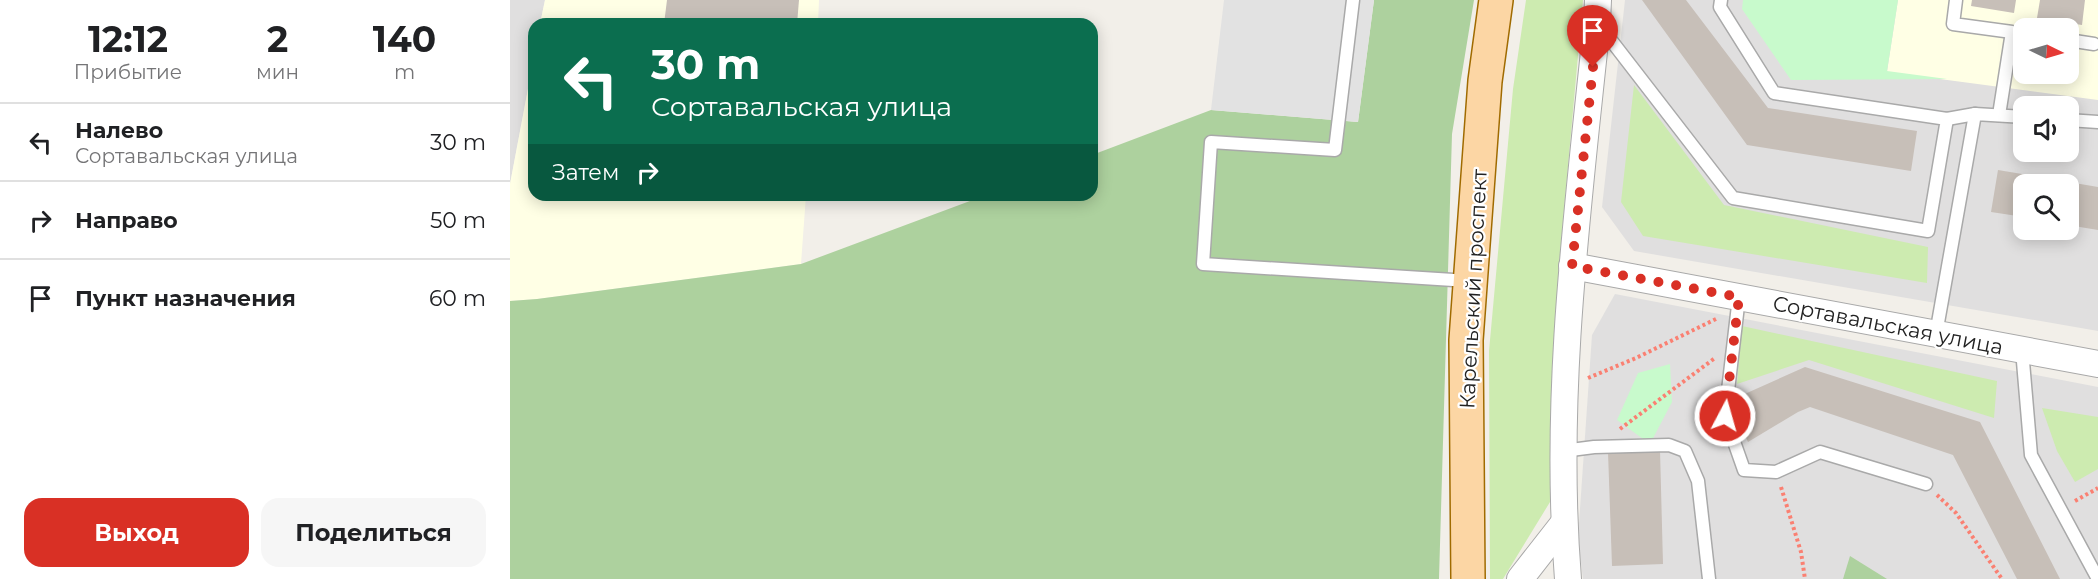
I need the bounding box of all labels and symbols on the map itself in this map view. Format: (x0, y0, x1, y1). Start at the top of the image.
pin (1567, 5, 1618, 67)
north arrow (2013, 18, 2079, 84)
street label: Карельский проспект (1454, 168, 1492, 410)
street label: Сортавальская улица (1771, 290, 2005, 360)
position arrow (1693, 384, 1757, 448)

